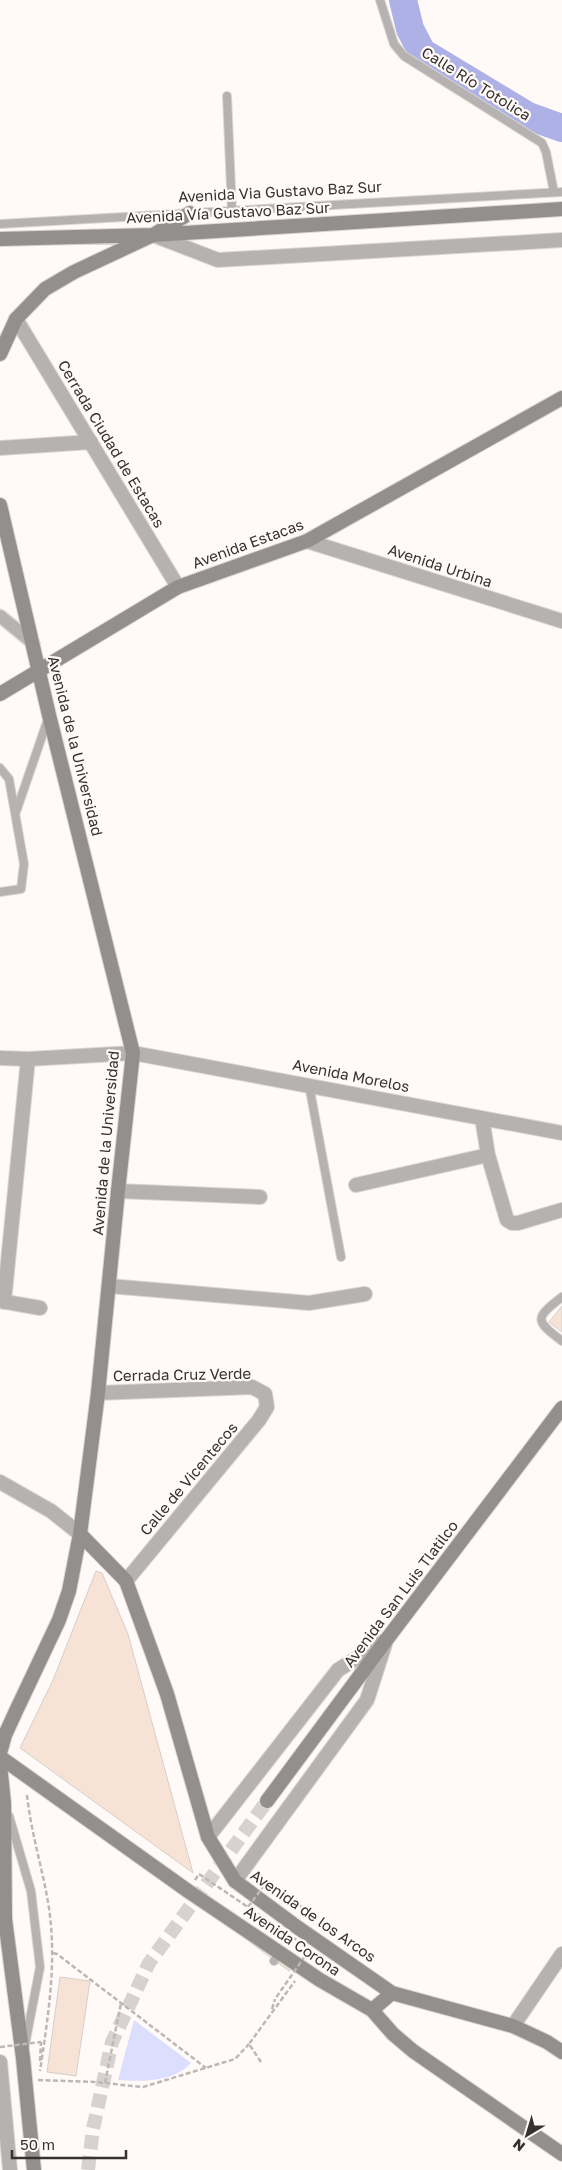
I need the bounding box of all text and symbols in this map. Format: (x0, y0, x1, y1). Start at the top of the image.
street label: Calle Río Totolica (419, 42, 534, 124)
street label: Avenida Via Gustavo Baz Sur (178, 177, 382, 205)
street label: Avenida Vía Gustavo Baz Sur (126, 198, 330, 226)
street label: Cerrada Ciudad de Estacas (55, 356, 169, 531)
street label: Avenida Estacas (190, 515, 306, 571)
street label: Avenida Urbina (386, 540, 495, 590)
street label: Avenida de la Universidad (45, 654, 107, 838)
street label: Avenida de la Universidad (88, 1050, 122, 1236)
street label: Avenida Morelos (291, 1055, 411, 1095)
street label: Cerrada Cruz Verde (113, 1364, 252, 1384)
street label: Calle de Vicentecos (136, 1418, 241, 1539)
street label: Avenida San Luis Tlatilco (339, 1516, 461, 1670)
street label: Avenida de los Arcos (248, 1865, 380, 1965)
street label: Avenida Corona (241, 1901, 344, 1979)
north arrow (502, 2110, 552, 2160)
scale bar (12, 2128, 126, 2160)
text: 50 m (20, 2135, 55, 2153)
text: N (509, 2136, 528, 2156)

